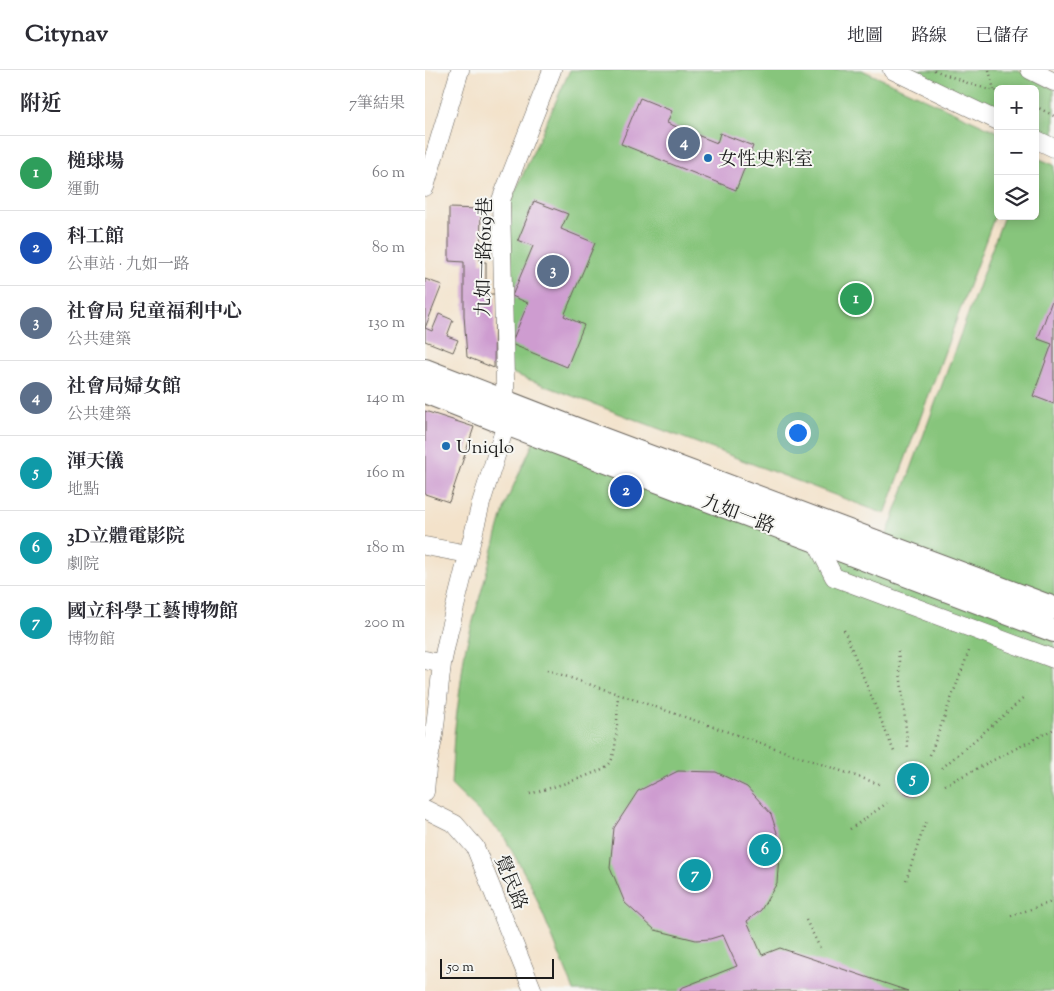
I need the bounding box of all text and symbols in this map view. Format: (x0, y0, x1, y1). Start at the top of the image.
text: Citynav (25, 18, 108, 52)
text: 地圖 (847, 24, 883, 50)
text: 路線 (911, 24, 947, 50)
text: 已儲存 (975, 24, 1029, 50)
map controls (994, 85, 1039, 220)
button: + (994, 85, 1039, 130)
text: 附近 (20, 90, 62, 120)
text: 7筆結果 (349, 93, 405, 116)
pin: 4 (668, 124, 700, 162)
button: − (994, 130, 1039, 175)
place label: 女性史料室 (718, 147, 813, 174)
text: 槌球場 (67, 149, 124, 176)
marker: 女性史料室 (702, 152, 714, 164)
text: 1 (33, 162, 39, 185)
text: 60 m (372, 162, 405, 185)
button: layers (994, 175, 1039, 220)
text: 運動 (67, 179, 99, 202)
street label: 九如一路619巷 (471, 197, 500, 317)
text: 科工館 (67, 224, 124, 251)
text: 2 (32, 237, 40, 260)
text: 80 m (372, 237, 405, 260)
pin: 3 (537, 252, 569, 290)
text: 公車站 · 九如一路 (67, 254, 190, 277)
pin: 1 (840, 280, 872, 318)
text: 社會局 兒童福利中心 (67, 299, 242, 326)
text: 3 (33, 312, 39, 335)
text: 130 m (368, 312, 405, 335)
text: 公共建築 (67, 329, 131, 352)
text: 社會局婦女館 (67, 374, 181, 401)
text: 4 (32, 387, 40, 410)
text: 140 m (367, 387, 405, 410)
text: 公共建築 (67, 404, 131, 427)
your location (785, 420, 811, 446)
place label: Uniqlo (456, 435, 514, 462)
marker: Uniqlo (440, 440, 452, 452)
text: 渾天儀 (67, 449, 124, 476)
text: 5 (33, 462, 39, 485)
text: 160 m (367, 462, 405, 485)
pin: 2 (610, 472, 642, 510)
text: 地點 (67, 479, 99, 502)
street label: 九如一路 (698, 489, 778, 542)
text: 3D立體電影院 (67, 524, 185, 551)
text: 6 (32, 537, 40, 560)
text: 180 m (366, 537, 405, 560)
text: 劇院 (67, 554, 99, 577)
text: 國立科學工藝博物館 (67, 599, 238, 626)
text: 7 (32, 612, 40, 635)
text: 200 m (364, 612, 405, 635)
text: 博物館 (67, 629, 115, 652)
pin: 5 (897, 760, 929, 798)
pin: 6 (749, 831, 781, 869)
street label: 覺民路 (486, 851, 533, 914)
pin: 7 (679, 856, 711, 894)
scale bar (440, 956, 554, 979)
text: 50 m (447, 958, 474, 978)

